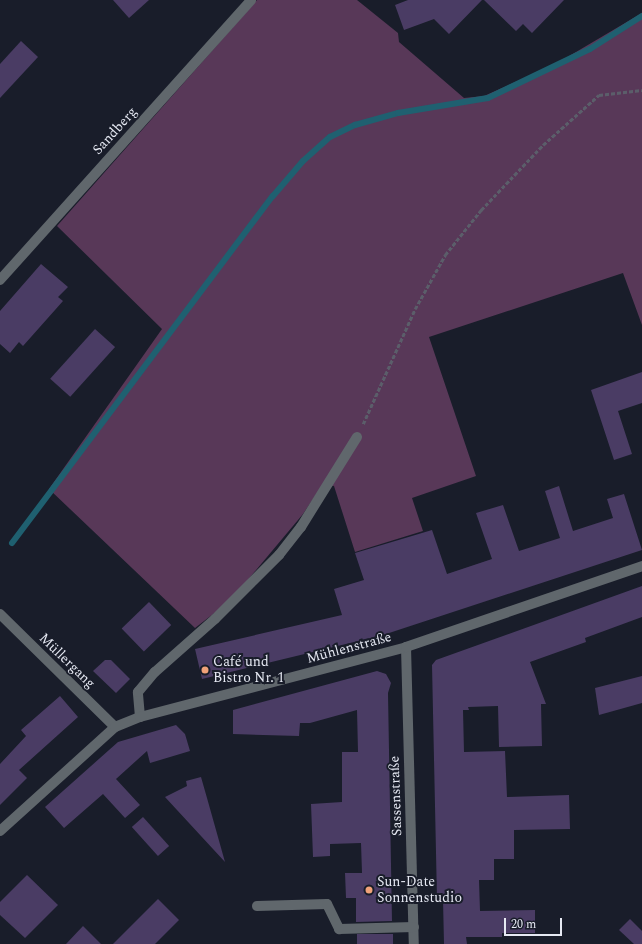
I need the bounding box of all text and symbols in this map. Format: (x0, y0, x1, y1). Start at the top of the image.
street label: Sandberg (89, 104, 141, 158)
street label: Mühlenstraße (305, 629, 393, 667)
street label: Müllergang (35, 630, 99, 692)
place label: Café und Bistro Nr. 1 (213, 654, 284, 686)
marker: Café und Bistro Nr. 1 (200, 665, 210, 675)
street label: Sassenstraße (386, 756, 406, 836)
place label: Sun-Date Sonnenstudio (377, 874, 462, 906)
marker: Sun-Date Sonnenstudio (364, 885, 374, 895)
scale bar (506, 910, 564, 936)
text: 20 m (511, 915, 536, 934)

